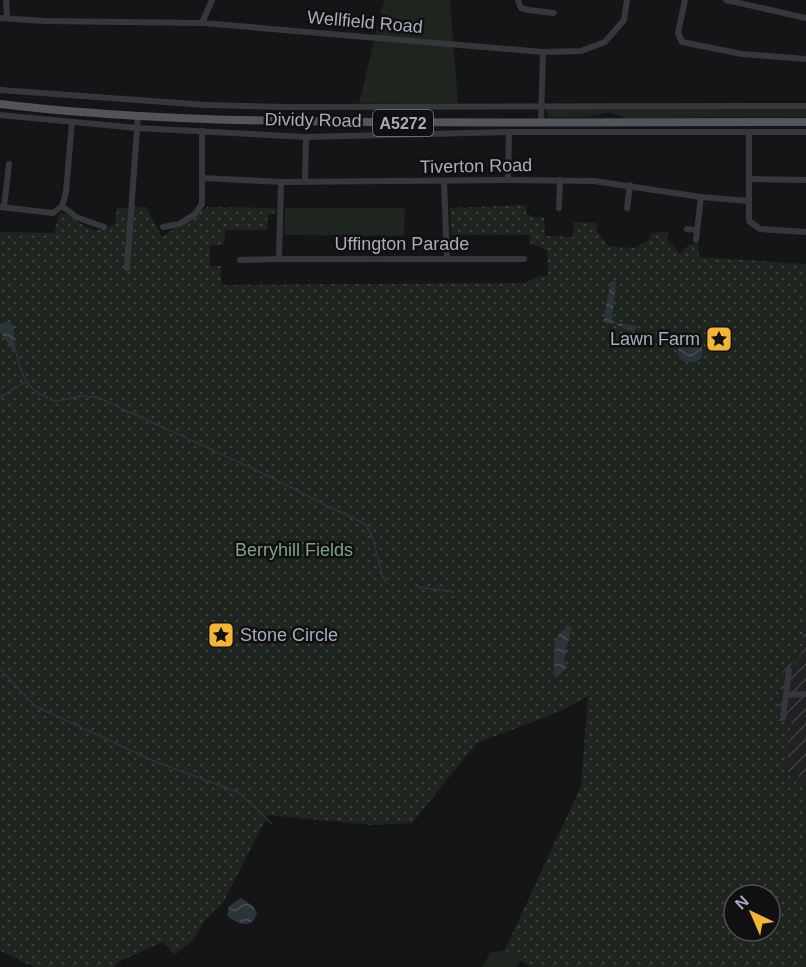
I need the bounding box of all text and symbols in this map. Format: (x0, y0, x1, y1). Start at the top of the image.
street label: Wellfield Road (306, 7, 424, 37)
street label: Dividy Road (264, 109, 362, 131)
road number: A5272 (373, 110, 433, 136)
street label: Tiverton Road (420, 155, 532, 177)
street label: Uffington Parade (335, 234, 469, 254)
place icon: Lawn Farm (704, 324, 734, 354)
place label: Lawn Farm (610, 329, 700, 349)
park label: Berryhill Fields (235, 540, 353, 560)
place icon: Stone Circle (206, 620, 236, 650)
place label: Stone Circle (240, 625, 338, 645)
north arrow (722, 883, 782, 943)
text: N (732, 892, 752, 913)

